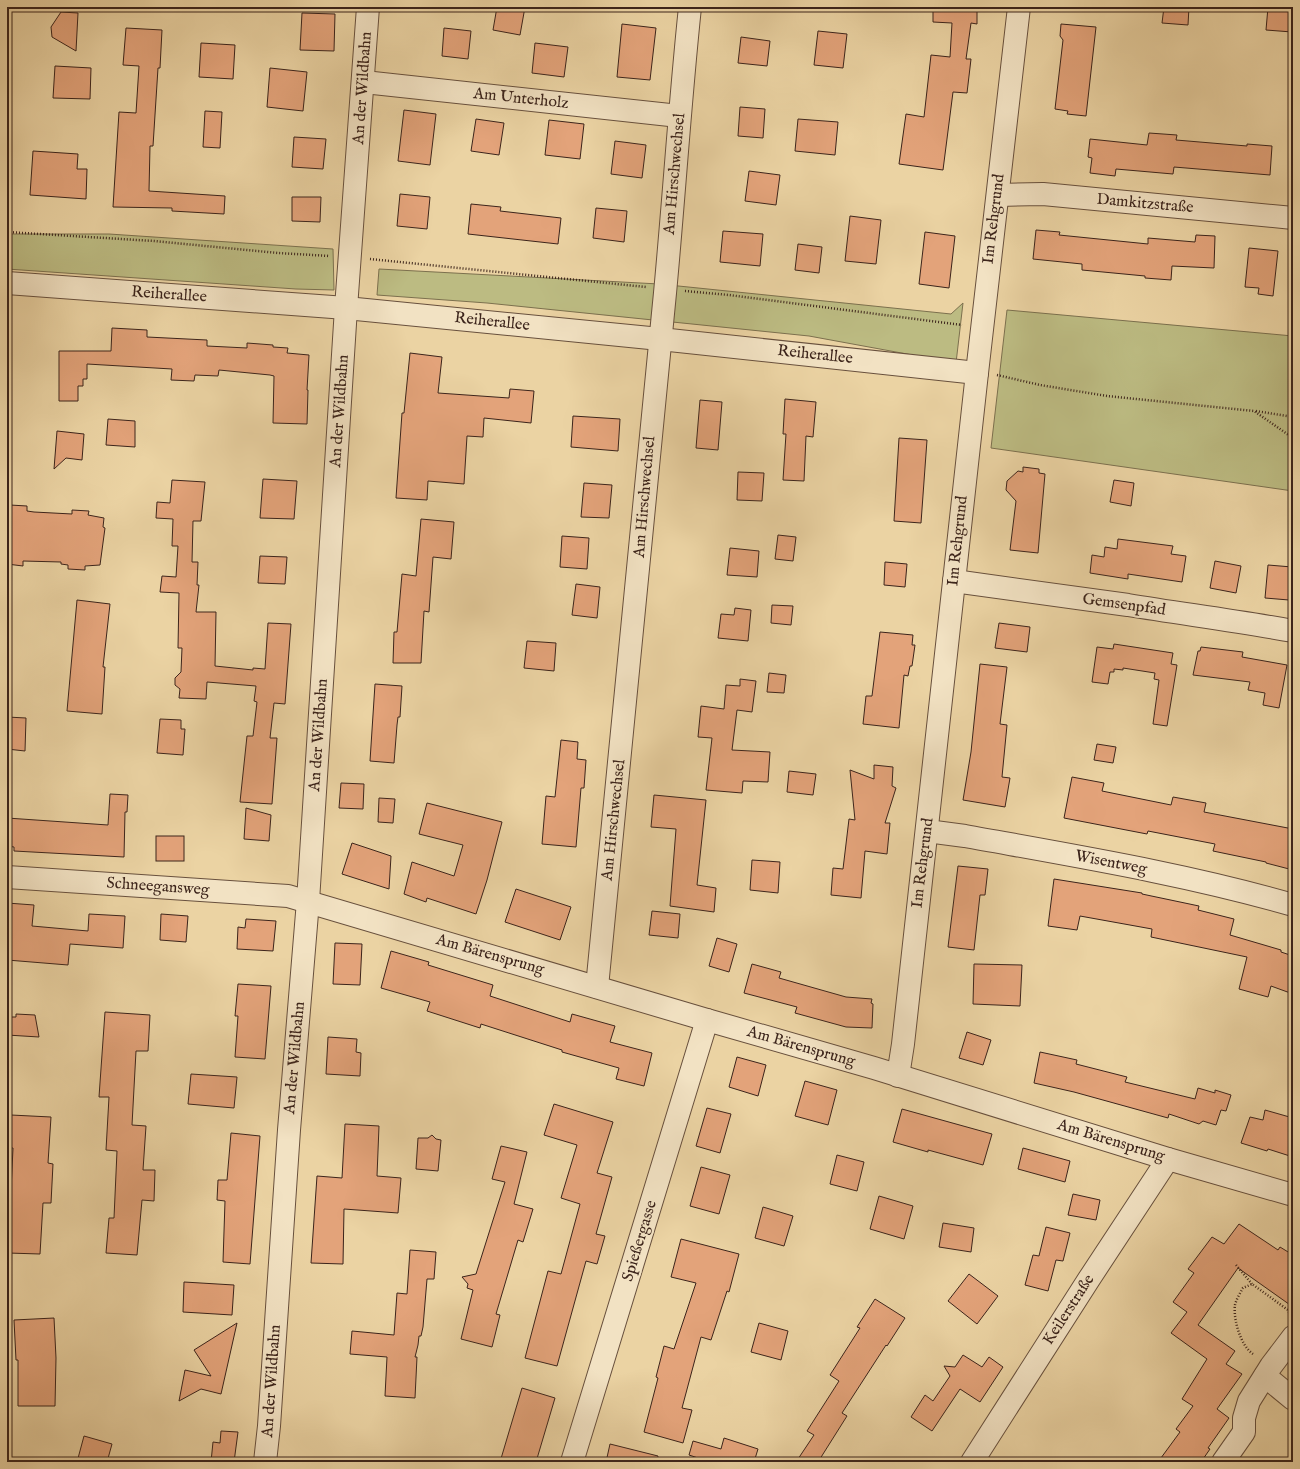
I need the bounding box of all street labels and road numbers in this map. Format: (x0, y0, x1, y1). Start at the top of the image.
street label: An der Wildbahn (349, 30, 377, 146)
street label: Am Unterholz (471, 84, 570, 114)
street label: Am Hirschwechsel (660, 112, 690, 237)
street label: Im Rehgrund (979, 172, 1010, 265)
street label: Damkitzstraße (1096, 190, 1194, 218)
street label: Reiherallee (131, 282, 207, 308)
street label: Reiherallee (453, 308, 531, 336)
street label: Reiherallee (776, 341, 854, 369)
street label: An der Wildbahn (326, 353, 354, 469)
street label: Am Hirschwechsel (630, 435, 660, 560)
street label: Im Rehgrund (943, 494, 973, 587)
street label: Gemsenpfad (1081, 589, 1167, 621)
street label: An der Wildbahn (305, 677, 333, 793)
street label: Am Hirschwechsel (598, 758, 630, 883)
street label: Im Rehgrund (908, 816, 939, 909)
street label: Wisentweg (1073, 846, 1149, 880)
street label: Schneegansweg (106, 873, 210, 901)
street label: Am Bärensprung (433, 930, 547, 980)
street label: An der Wildbahn (280, 1000, 310, 1116)
street label: Am Bärensprung (744, 1022, 858, 1072)
street label: Am Bärensprung (1054, 1115, 1168, 1167)
street label: Spießergasse (618, 1198, 662, 1284)
street label: Keilerstraße (1039, 1271, 1099, 1349)
street label: An der Wildbahn (258, 1323, 286, 1439)

